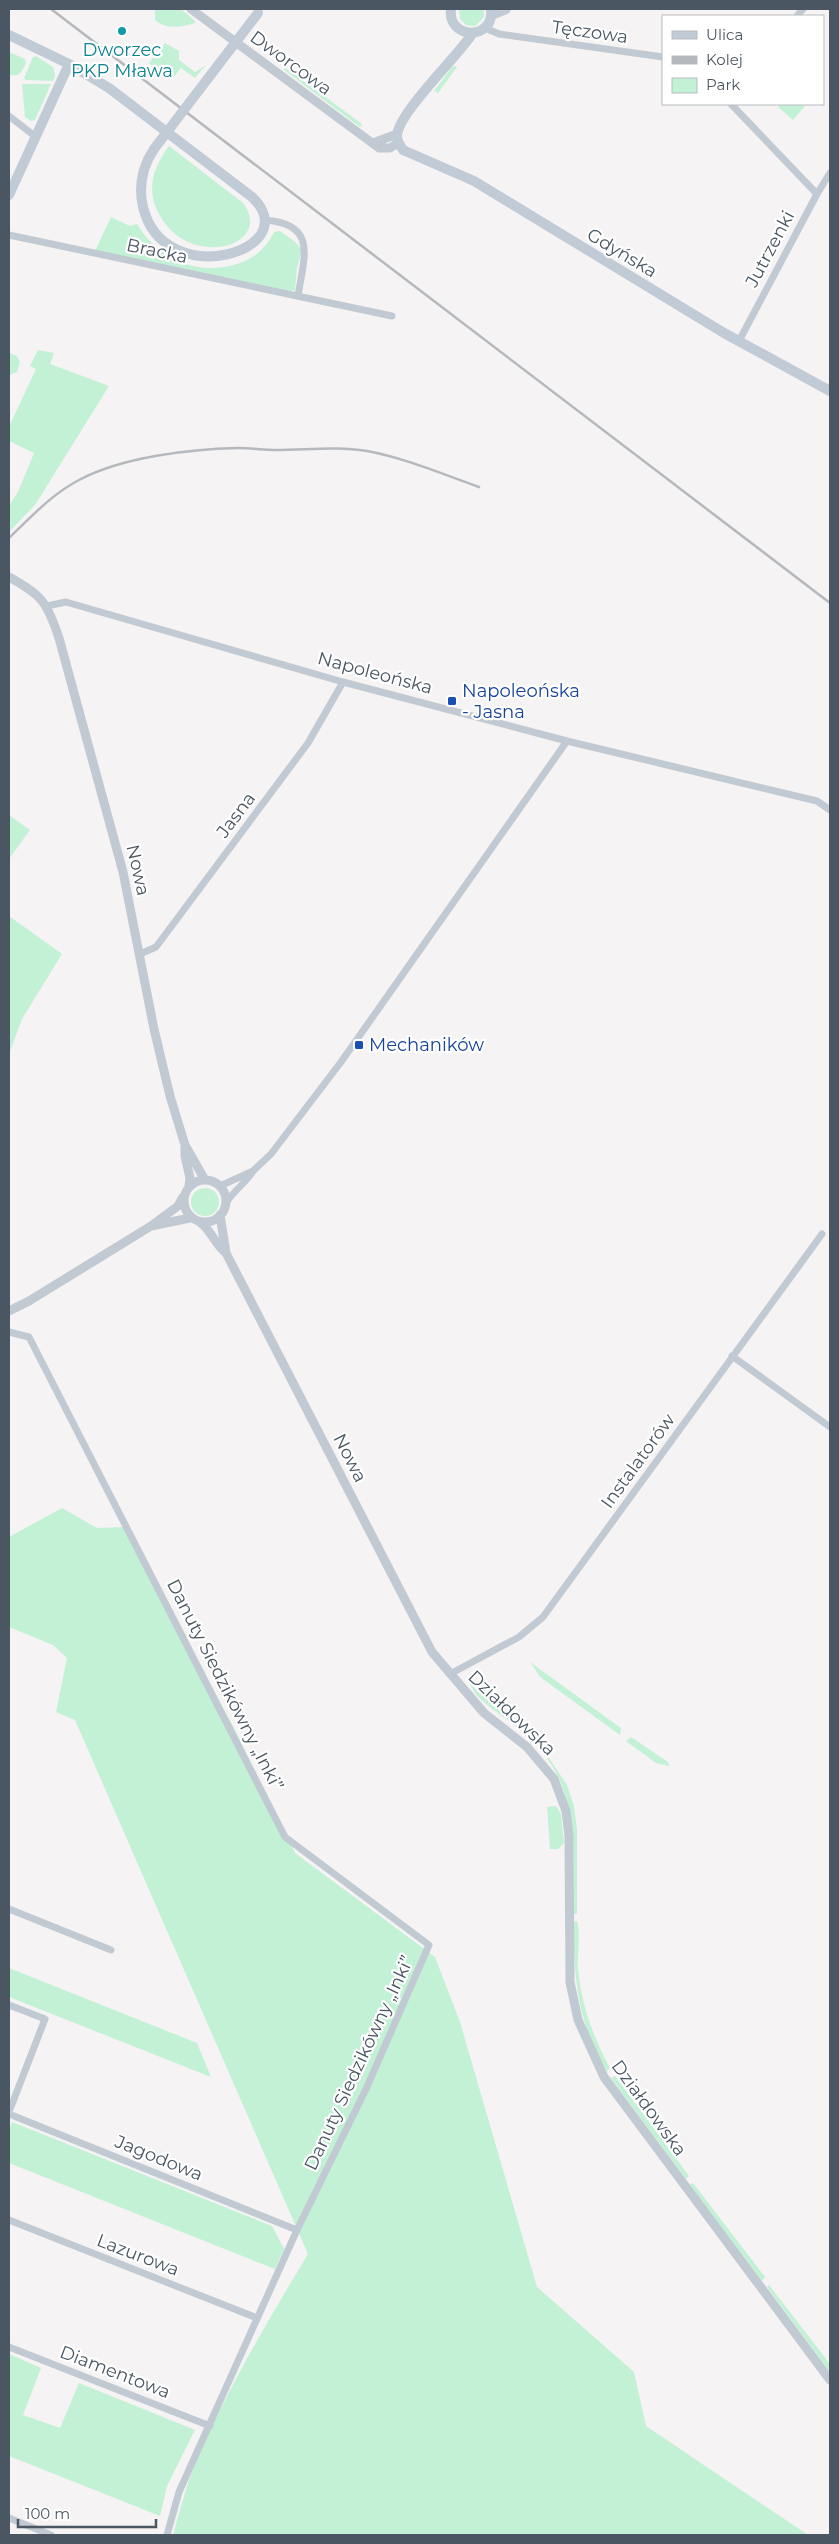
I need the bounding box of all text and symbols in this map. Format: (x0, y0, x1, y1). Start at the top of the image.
legend (662, 15, 824, 105)
street label: Tęczowa (551, 16, 629, 48)
marker: Dworzec PKP Mława (116, 25, 128, 37)
text: Ulica (706, 25, 743, 44)
street label: Dworcowa (246, 26, 336, 100)
place label: Dworzec PKP Mława (71, 39, 173, 82)
text: Kolej (706, 50, 743, 69)
text: Park (706, 75, 740, 94)
street label: Jutrzenki (740, 207, 799, 292)
street label: Gdyńska (583, 223, 661, 283)
street label: Bracka (124, 234, 190, 268)
street label: Napoleońska (315, 647, 435, 699)
place label: Napoleońska - Jasna (462, 680, 580, 723)
marker: Napoleońska - Jasna (446, 695, 458, 707)
street label: Jasna (211, 788, 260, 843)
street label: Nowa (121, 842, 155, 898)
place label: Mechaników (369, 1034, 484, 1056)
marker: Mechaników (353, 1039, 365, 1051)
street label: Instalatorów (596, 1409, 680, 1513)
street label: Nowa (328, 1430, 372, 1486)
street label: Danuty Siedzikówny „Inki” (162, 1576, 288, 1794)
street label: Działdowska (464, 1666, 560, 1760)
street label: Danuty Siedzikówny „Inki” (299, 1952, 419, 2174)
street label: Działdowska (607, 2056, 691, 2160)
street label: Jagodowa (111, 2130, 206, 2186)
street label: Lazurowa (94, 2229, 182, 2281)
street label: Diamentowa (57, 2341, 173, 2403)
scale bar (18, 2496, 155, 2528)
text: 100 m (25, 2504, 70, 2523)

